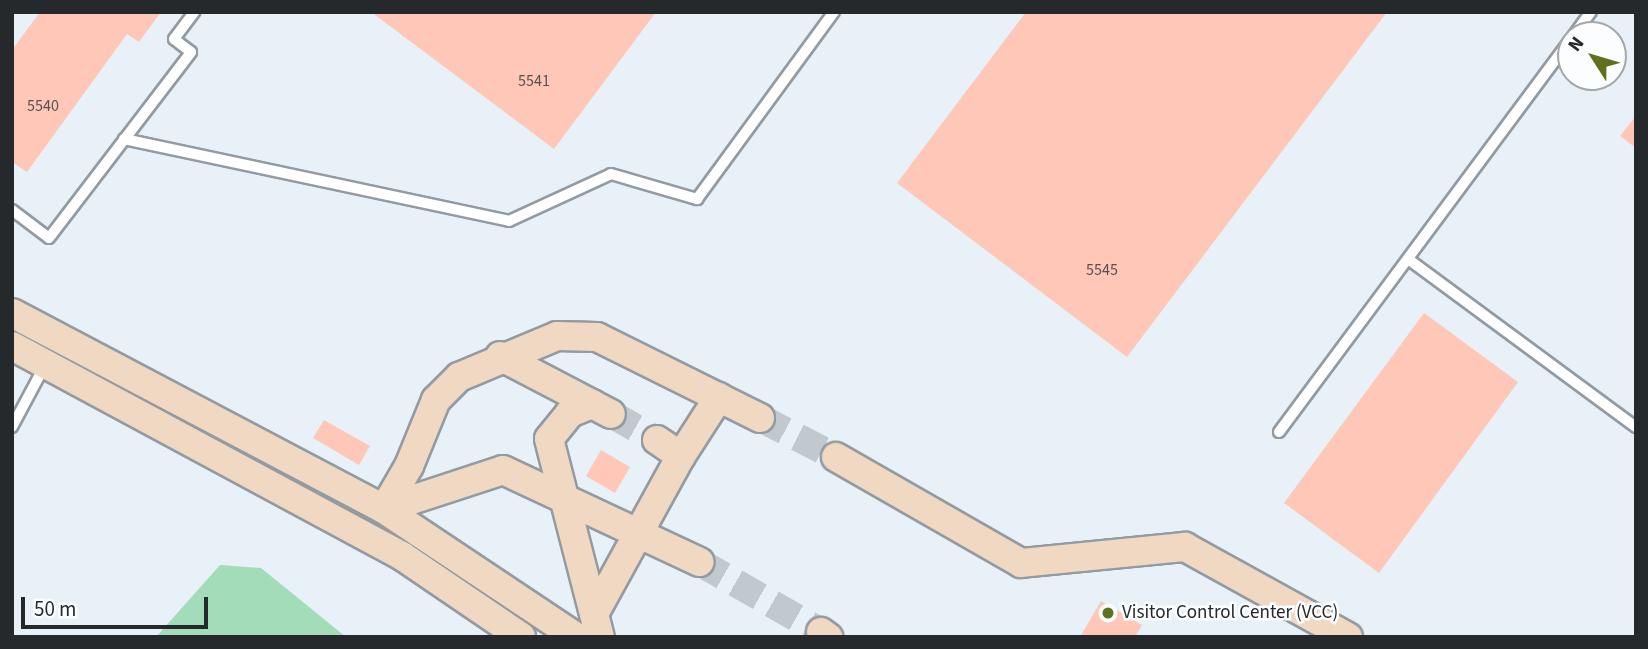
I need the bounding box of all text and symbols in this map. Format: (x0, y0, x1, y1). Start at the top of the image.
north arrow (1557, 21, 1627, 91)
text: N (1562, 31, 1591, 57)
house number: 5541 (518, 71, 550, 91)
house number: 5540 (27, 96, 59, 116)
house number: 5545 (1086, 260, 1118, 280)
scale bar (24, 582, 212, 626)
text: 50 m (34, 594, 76, 624)
place label: Visitor Control Center (VCC) (1122, 602, 1338, 624)
marker: Visitor Control Center (VCC) (1100, 605, 1116, 621)

